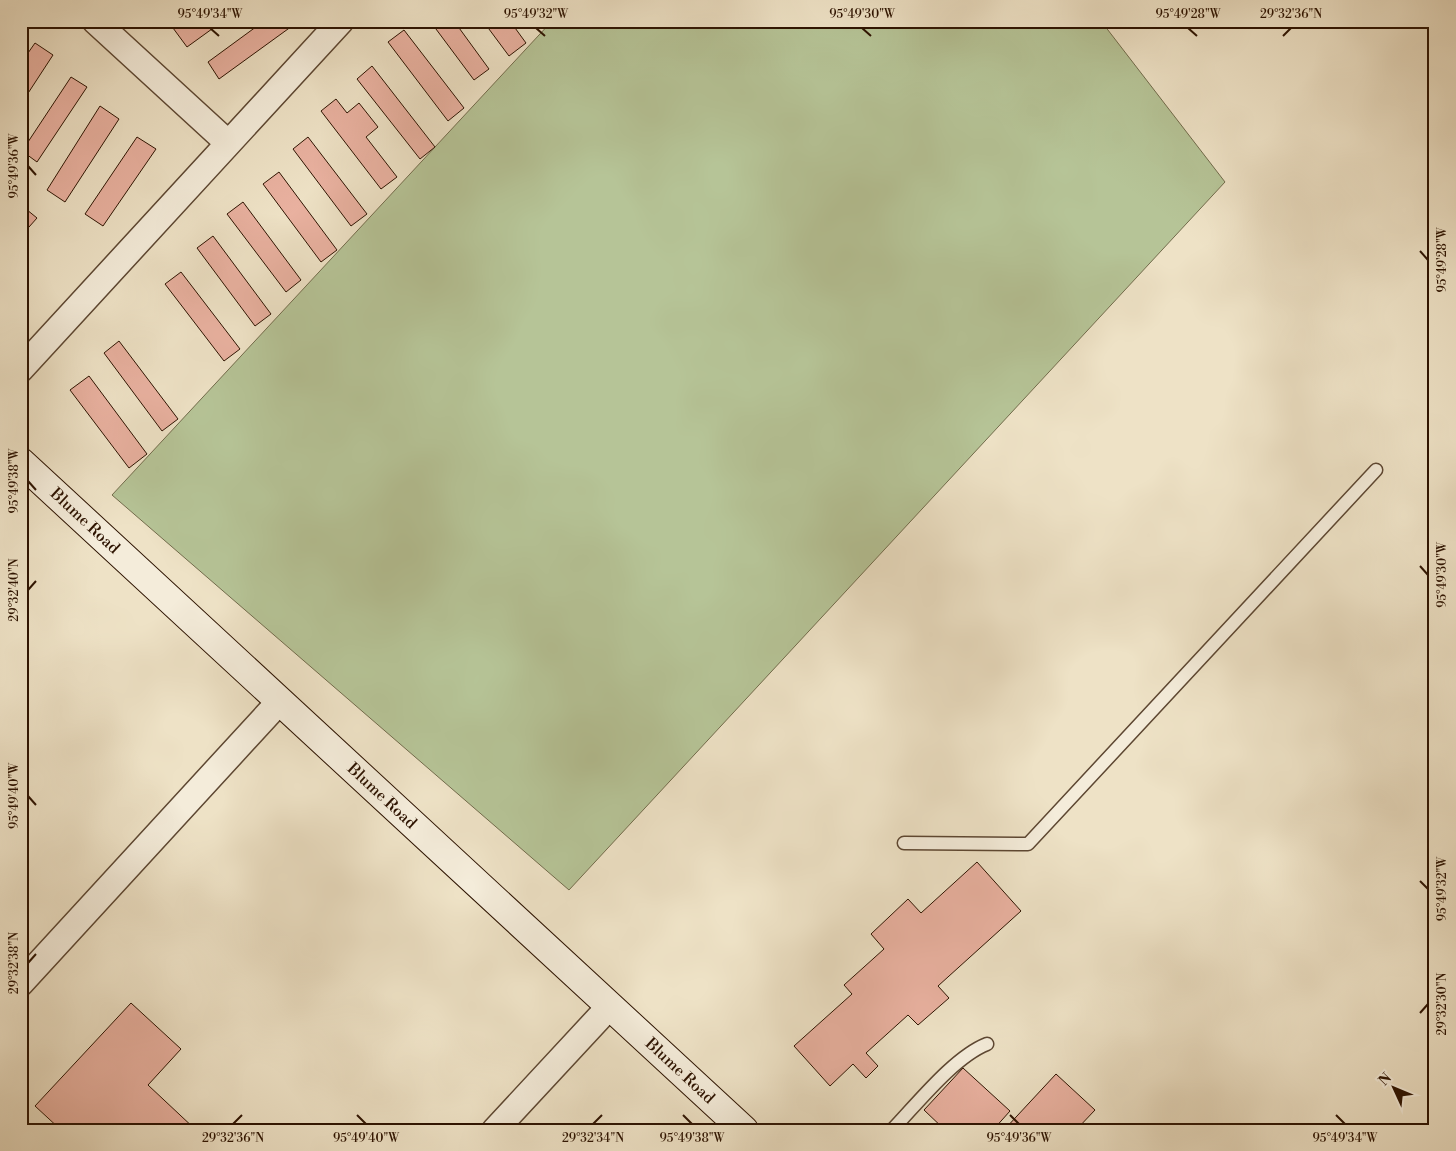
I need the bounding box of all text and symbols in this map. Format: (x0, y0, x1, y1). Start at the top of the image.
text: 95°49'34"W (178, 7, 244, 22)
text: 95°49'32"W (504, 7, 569, 22)
text: 95°49'30"W (829, 7, 896, 22)
text: 95°49'28"W (1155, 7, 1222, 22)
text: 29°32'36"N (1260, 7, 1322, 22)
text: 95°49'36"W (7, 132, 22, 198)
text: 95°49'28"W (1435, 226, 1450, 293)
text: 95°49'38"W (7, 447, 22, 513)
street label: Blume Road (45, 483, 124, 558)
text: 95°49'30"W (1435, 541, 1450, 608)
text: 29°32'40"N (7, 558, 22, 622)
street label: Blume Road (342, 758, 421, 833)
text: 95°49'40"W (7, 762, 22, 829)
text: 95°49'32"W (1435, 856, 1450, 921)
text: 29°32'38"N (7, 932, 22, 994)
text: 29°32'30"N (1435, 972, 1450, 1035)
street label: Blume Road (640, 1033, 719, 1108)
north arrow (1368, 1064, 1418, 1114)
text: N (1375, 1069, 1396, 1090)
text: 29°32'36"N (202, 1131, 264, 1146)
text: 95°49'40"W (333, 1131, 400, 1146)
text: 29°32'34"N (562, 1131, 624, 1146)
text: 95°49'38"W (660, 1131, 726, 1146)
text: 95°49'36"W (987, 1131, 1053, 1146)
text: 95°49'34"W (1313, 1131, 1379, 1146)

